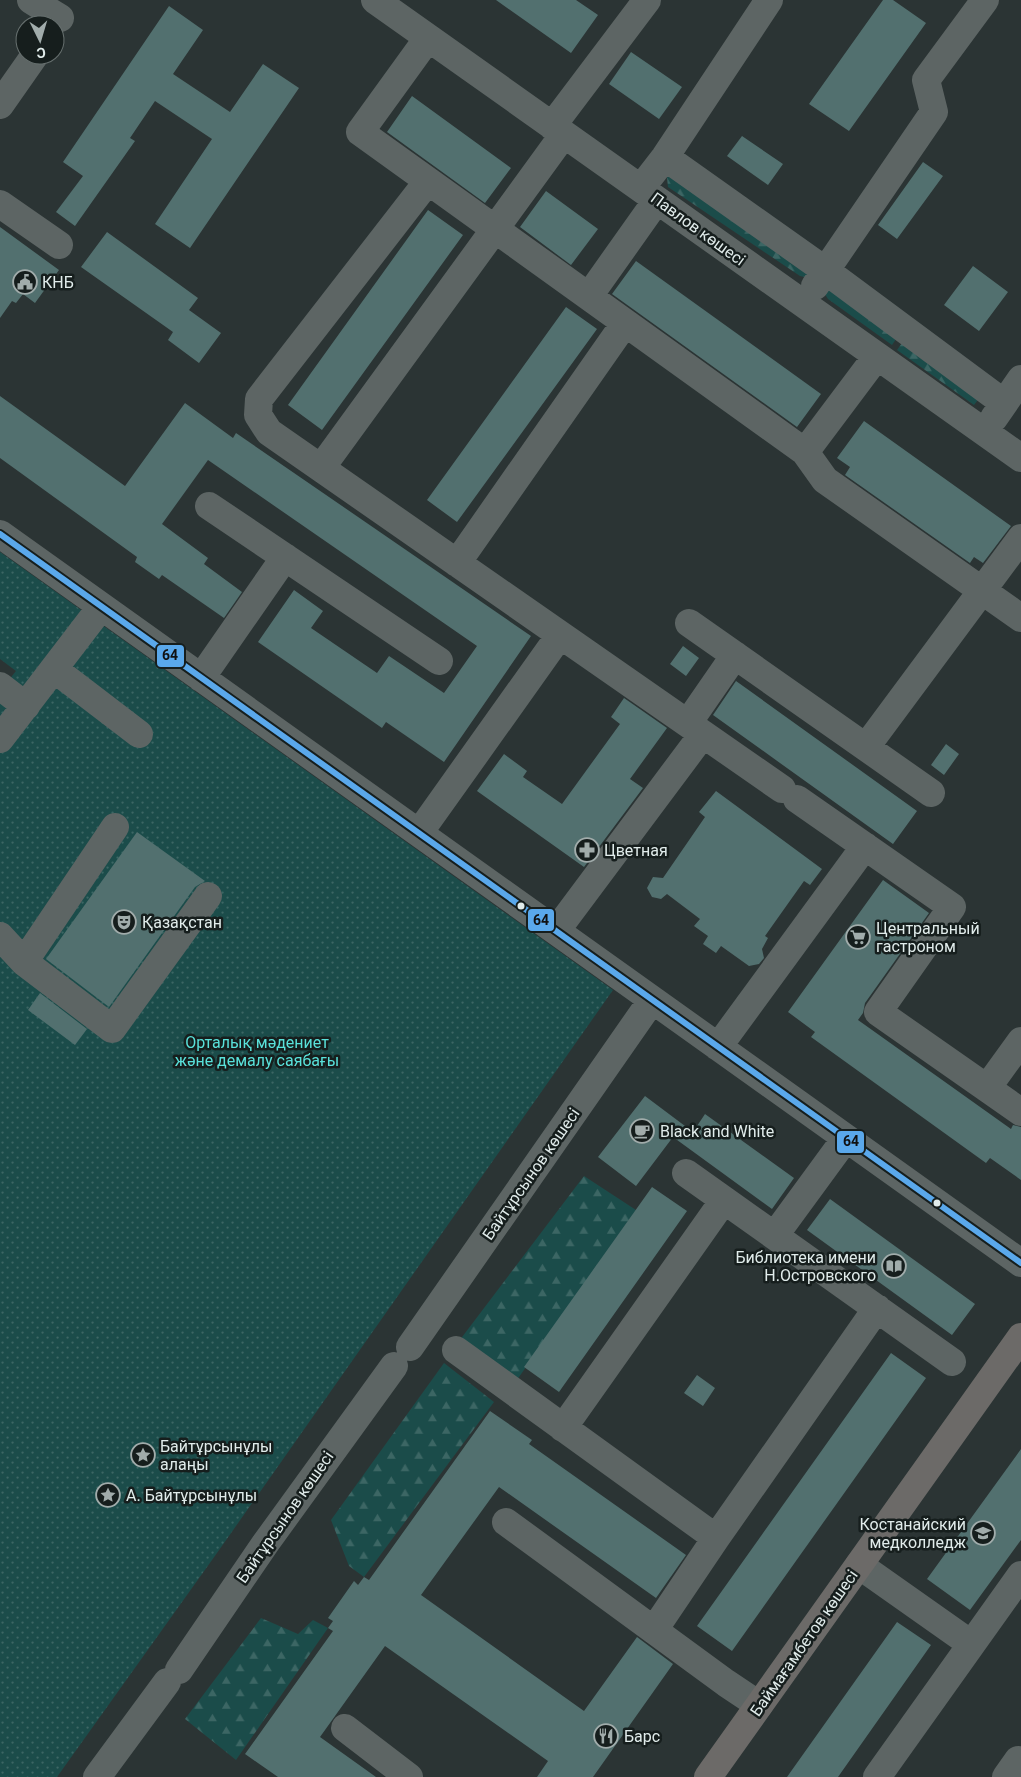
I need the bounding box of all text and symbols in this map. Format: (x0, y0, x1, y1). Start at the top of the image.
north arrow (15, 15, 65, 65)
text: С (36, 45, 46, 61)
street label: Павлов көшесі (647, 188, 749, 270)
public building icon: КНБ (12, 269, 38, 295)
place label: КНБ (42, 273, 74, 292)
line badge: 64 (156, 644, 185, 668)
text: 64 (162, 647, 178, 663)
pharmacy icon: Цветная (574, 837, 600, 863)
place label: Цветная (604, 841, 668, 860)
unlabelled marker (516, 901, 526, 911)
line badge: 64 (527, 908, 555, 932)
theatre icon: Қазақстан (111, 909, 137, 935)
text: 64 (533, 912, 549, 928)
place label: Қазақстан (142, 913, 222, 932)
place label: Центральный гастроном (876, 919, 980, 956)
supermarket icon: Центральный гастроном (845, 924, 871, 950)
park label: Орталық мәдениет және демалу саябағы (175, 1033, 339, 1070)
street label: Байтұрсынов көшесі (478, 1105, 584, 1243)
cafe icon: Black and White (629, 1118, 655, 1144)
place label: Black and White (660, 1122, 774, 1141)
line badge: 64 (836, 1130, 865, 1154)
text: 64 (843, 1133, 859, 1149)
unlabelled marker (932, 1198, 942, 1208)
place label: Библиотека имени Н.Островского (735, 1248, 876, 1285)
library icon: Библиотека имени Н.Островского (881, 1253, 907, 1279)
place label: Байтұрсынұлы алаңы (160, 1437, 272, 1474)
place icon: Байтұрсынұлы алаңы (130, 1442, 156, 1468)
street label: Байтұрсынов көшесі (232, 1448, 338, 1586)
place icon: А. Байтұрсынұлы (95, 1482, 121, 1508)
place label: А. Байтұрсынұлы (126, 1486, 257, 1505)
place label: Костанайский медколледж (860, 1515, 967, 1552)
school or university icon: Костанайский медколледж (970, 1520, 996, 1546)
street label: Баймағамбетов көшесі (746, 1566, 862, 1720)
restaurant icon: Барс (593, 1723, 619, 1749)
place label: Барс (624, 1727, 660, 1746)

